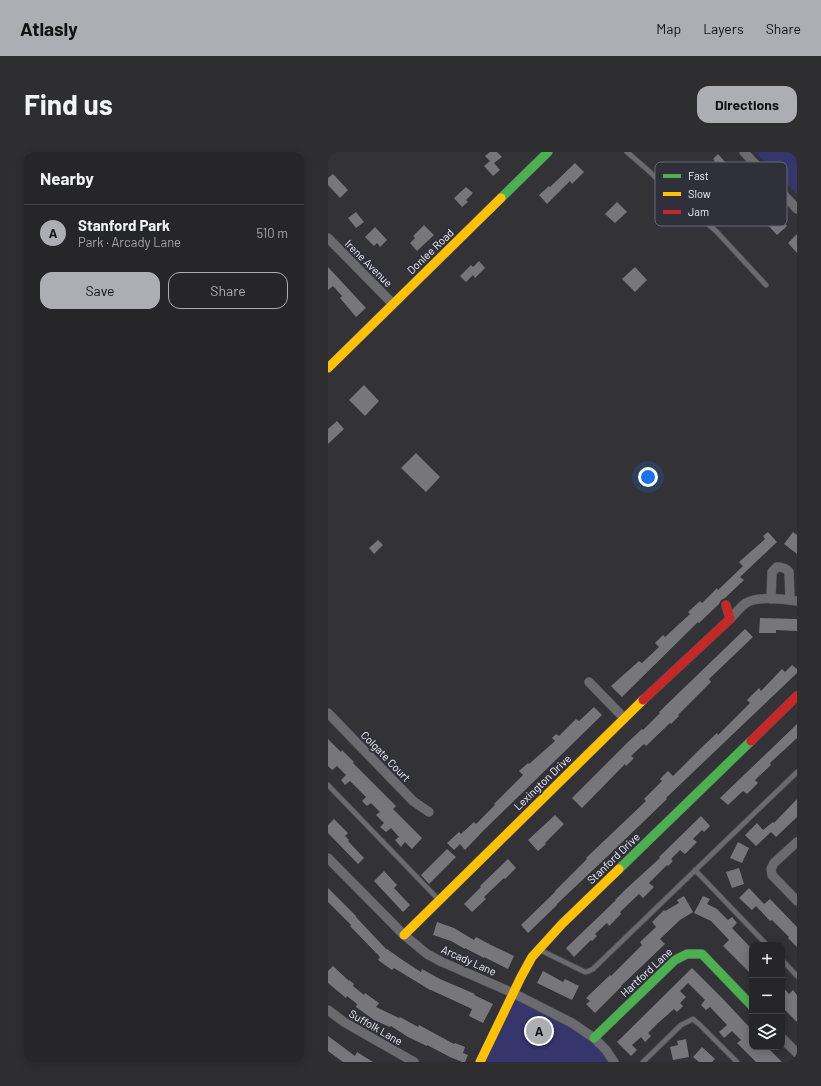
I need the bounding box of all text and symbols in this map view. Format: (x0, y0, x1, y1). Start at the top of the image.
text: Atlasly (20, 17, 78, 40)
text: Map (656, 20, 681, 37)
text: Layers (703, 20, 744, 37)
text: Share (766, 20, 801, 37)
button: Directions (697, 86, 797, 123)
text: Find us (24, 87, 113, 121)
legend (655, 162, 787, 226)
text: Nearby (40, 168, 94, 188)
text: Fast (688, 169, 709, 182)
text: Slow (688, 187, 711, 200)
text: Jam (688, 205, 709, 218)
text: Stanford Park (78, 216, 170, 234)
text: A (49, 225, 57, 241)
text: 510 m (256, 225, 288, 241)
street label: Donlee Road (404, 226, 456, 276)
text: Park · Arcady Lane (78, 234, 181, 250)
street label: Irene Avenue (343, 237, 395, 289)
button: Save (40, 272, 160, 309)
button: Share (168, 272, 288, 309)
your location (638, 467, 658, 487)
street label: Colgate Court (359, 728, 413, 784)
street label: Lexington Drive (511, 751, 573, 812)
street label: Stanford Drive (584, 830, 642, 886)
street label: Arcady Lane (439, 942, 499, 978)
map controls (749, 942, 785, 1050)
button: + (749, 942, 785, 978)
street label: Hartford Lane (617, 945, 675, 999)
button: − (749, 978, 785, 1014)
street label: Suffolk Lane (347, 1007, 405, 1048)
button: layers (749, 1014, 785, 1050)
pin: A (526, 1016, 552, 1046)

